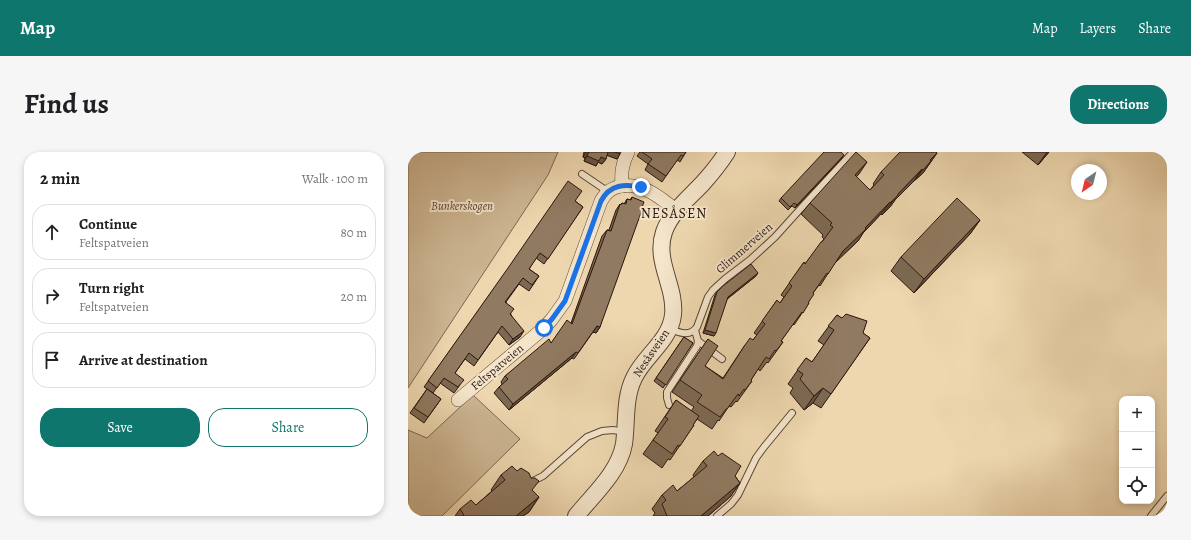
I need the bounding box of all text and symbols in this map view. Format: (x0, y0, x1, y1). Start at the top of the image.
text: Map (20, 15, 55, 41)
text: Map (1032, 19, 1058, 38)
text: Layers (1080, 19, 1116, 38)
text: Share (1138, 19, 1171, 38)
text: Find us (24, 85, 109, 123)
button: Directions (1070, 85, 1167, 124)
north arrow (1071, 164, 1107, 200)
text: 2 min (40, 167, 80, 190)
text: Walk · 100 m (302, 170, 368, 187)
route end (632, 178, 650, 196)
park label: Bunkerskogen (431, 198, 493, 214)
district label: NESÅSEN (641, 204, 707, 223)
text: Continue (79, 214, 137, 234)
street label: Glimmerveien (712, 219, 776, 277)
icon: ahead (41, 221, 63, 243)
text: 80 m (340, 224, 367, 241)
text: Feltspatveien (79, 234, 149, 251)
text: Turn right (79, 278, 144, 298)
icon: right (41, 285, 63, 307)
text: 20 m (341, 288, 367, 305)
text: Feltspatveien (79, 298, 149, 315)
route start (535, 319, 553, 337)
street label: Nesåsveien (629, 325, 673, 380)
street label: Feltspatveien (467, 340, 527, 394)
icon: arrive (41, 349, 63, 371)
text: Arrive at destination (79, 350, 208, 370)
map controls (1119, 396, 1155, 504)
button: + (1119, 396, 1155, 432)
button: Save (40, 408, 200, 447)
button: Share (208, 408, 368, 447)
button: − (1119, 432, 1155, 468)
button: locate (1119, 468, 1155, 504)

